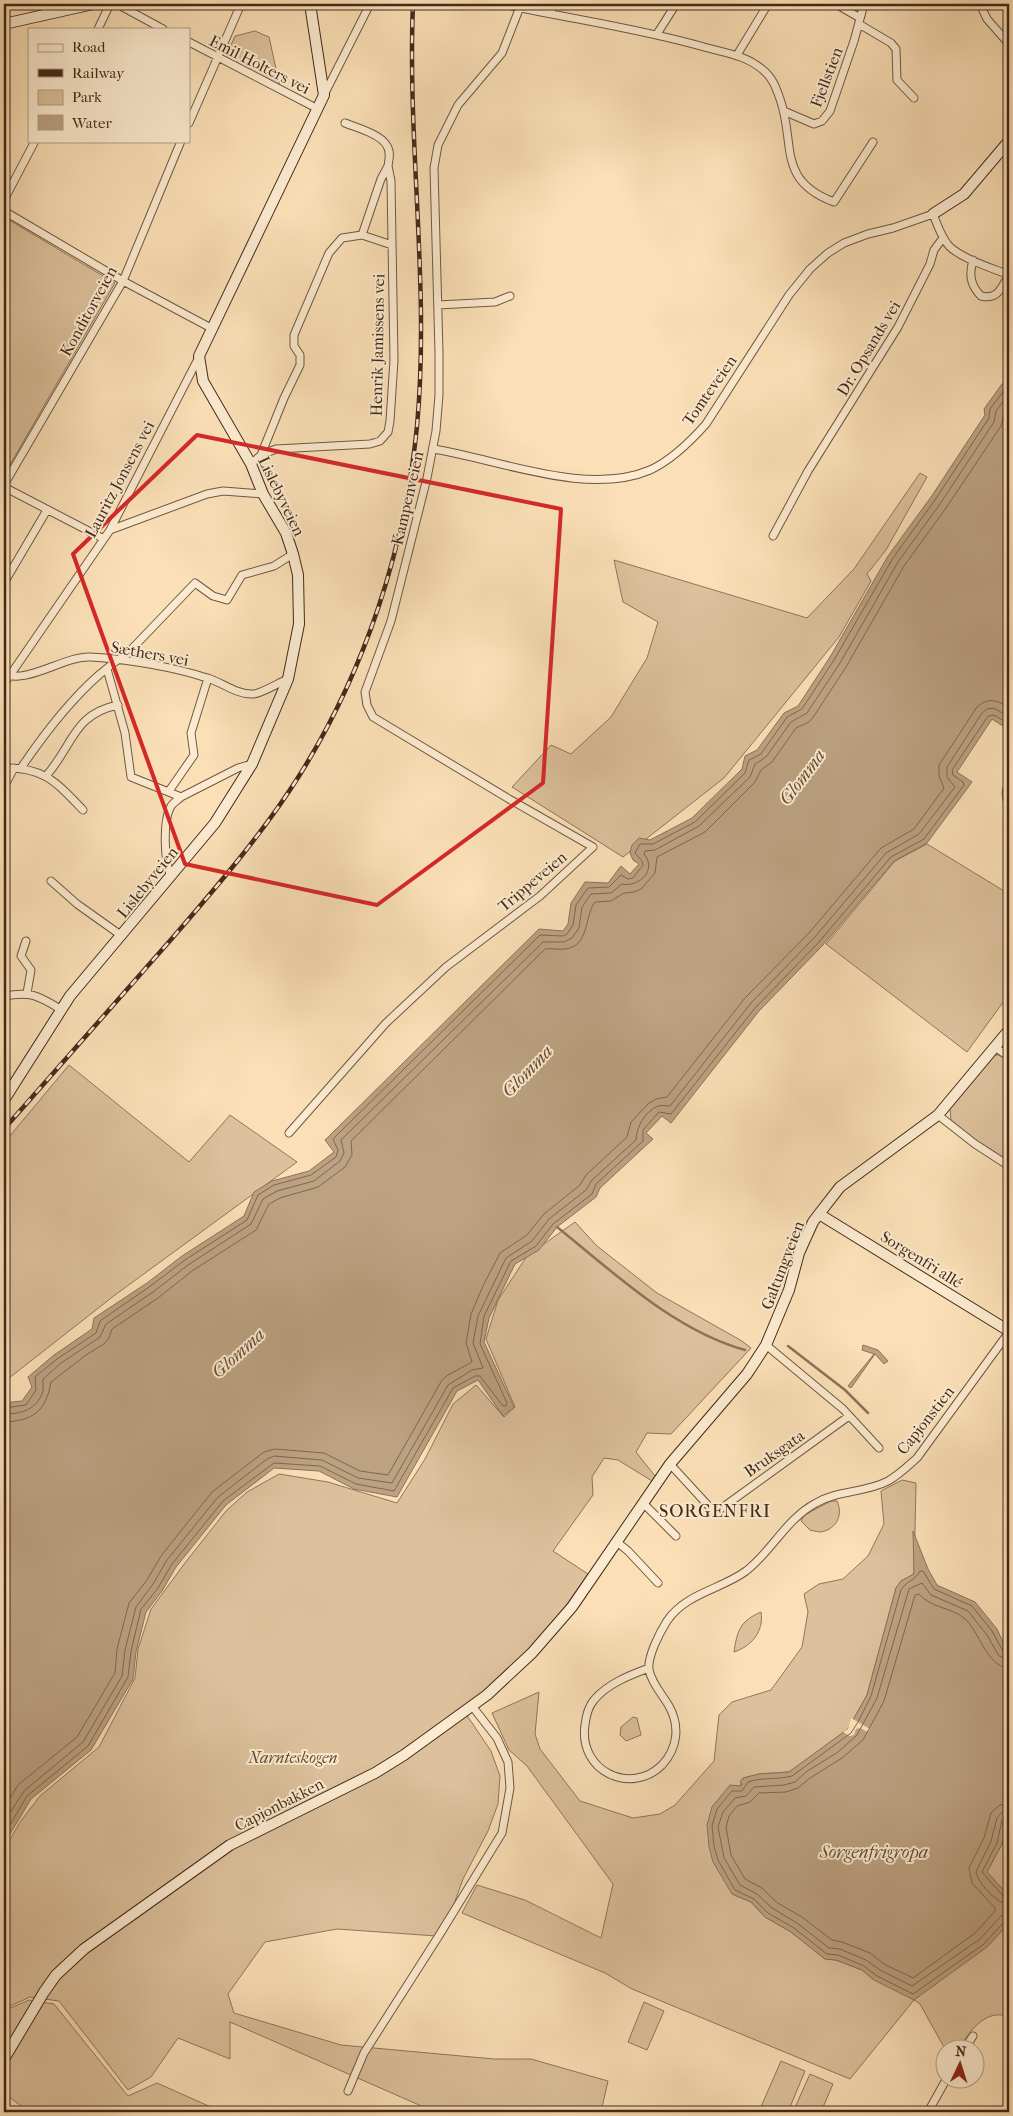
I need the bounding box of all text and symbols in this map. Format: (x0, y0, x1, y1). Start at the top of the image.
legend (28, 28, 190, 142)
street label: Emil Holters vei (206, 31, 314, 98)
text: Road (72, 38, 106, 56)
street label: Fjellstien (806, 44, 847, 110)
text: Railway (72, 64, 125, 82)
text: Park (72, 88, 102, 106)
text: Water (71, 114, 112, 132)
street label: Konditorveien (56, 262, 121, 360)
street label: Henrik Jamissens vei (367, 273, 388, 416)
street label: Dr. Opsands vei (833, 297, 904, 399)
street label: Tomteveien (678, 351, 741, 429)
street label: Lauritz Jonsens vei (81, 417, 158, 541)
street label: Kampenveien (387, 449, 428, 547)
street label: Lislebyveien (254, 453, 309, 540)
street label: Sæthers vei (109, 637, 191, 670)
water label: Glomma (775, 746, 830, 809)
street label: Lislebyveien (113, 842, 182, 922)
street label: Trippeveien (494, 847, 571, 916)
water label: Glomma (498, 1041, 557, 1102)
street label: Galtungveien (757, 1218, 808, 1312)
street label: Sorgenfri allé (877, 1227, 966, 1292)
water label: Glomma (208, 1324, 269, 1382)
street label: Capjonstien (893, 1382, 958, 1458)
street label: Bruksgata (740, 1425, 809, 1481)
district label: SORGENFRI (659, 1501, 771, 1522)
park label: Narnteskogen (248, 1748, 337, 1767)
street label: Capjonbakken (232, 1774, 328, 1835)
water label: Sorgenfrigropa (819, 1842, 928, 1863)
north arrow (936, 2038, 986, 2088)
text: N (955, 2043, 967, 2060)

